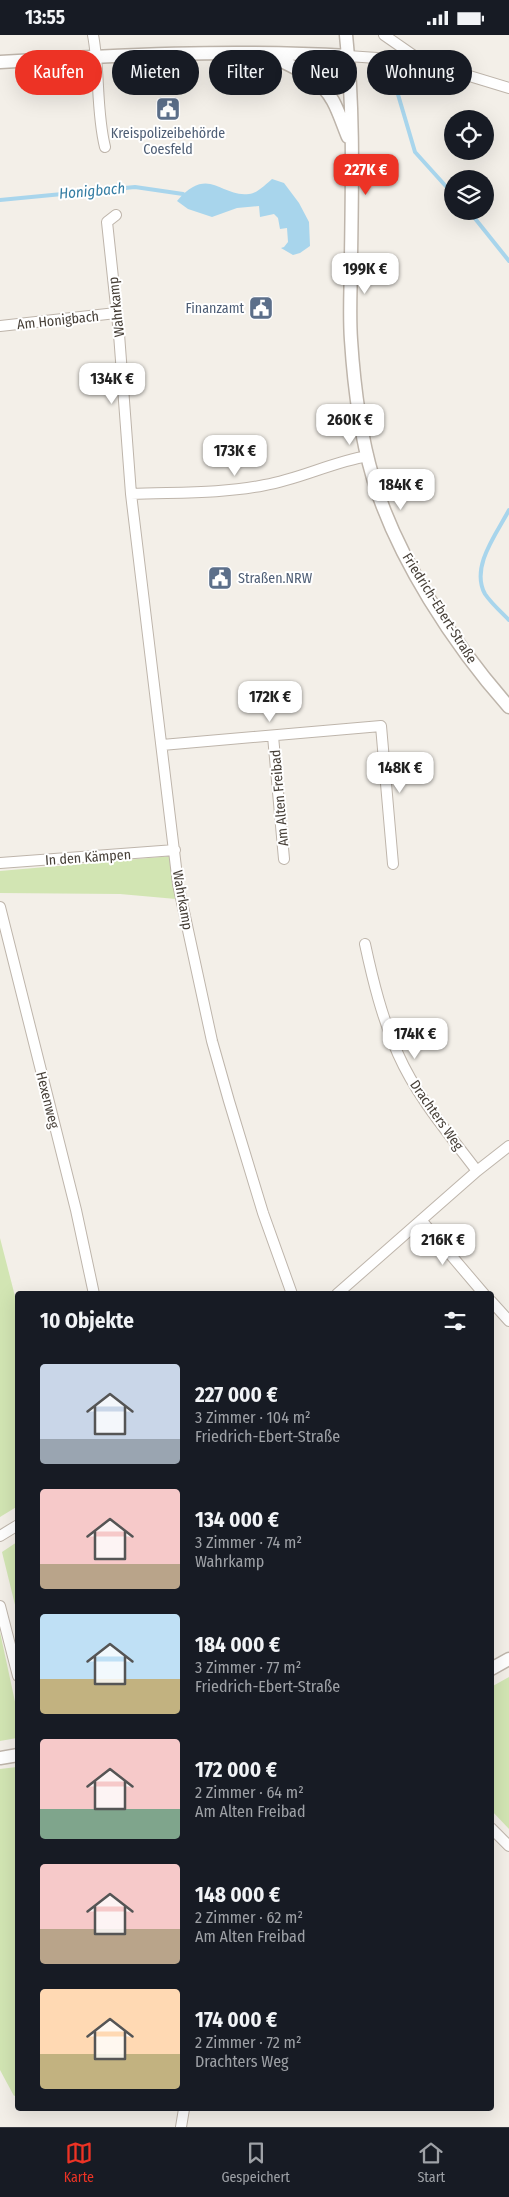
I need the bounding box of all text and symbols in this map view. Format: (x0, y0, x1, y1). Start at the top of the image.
text: 13:55 (25, 6, 65, 29)
chip: Kaufen (15, 50, 102, 95)
chip: Mieten (112, 50, 199, 95)
chip: Filter (209, 50, 282, 95)
chip: Neu (292, 50, 357, 95)
chip: Wohnung (367, 50, 472, 95)
public building icon: Kreispolizeibehörde Coesfeld (155, 96, 181, 122)
map controls (444, 110, 494, 220)
button: locate (444, 110, 494, 160)
place label: Kreispolizeibehörde Coesfeld (111, 125, 225, 158)
pin: 227K € (325, 154, 407, 196)
text: 227K € (345, 160, 387, 179)
button: layers (444, 170, 494, 220)
water label: Honigbach (58, 179, 126, 203)
pin: 199K € (324, 253, 406, 295)
text: 199K € (343, 259, 387, 278)
street label: Wahrkamp (105, 276, 128, 338)
public building icon: Finanzamt (248, 295, 274, 321)
place label: Finanzamt (186, 300, 244, 317)
street label: Am Honigbach (16, 308, 100, 333)
pin: 134K € (71, 363, 153, 405)
text: 134K € (90, 369, 134, 388)
pin: 260K € (309, 403, 391, 446)
text: 260K € (327, 410, 373, 429)
pin: 173K € (194, 435, 276, 477)
text: 173K € (214, 441, 256, 460)
pin: 184K € (360, 469, 442, 511)
text: 184K € (379, 475, 423, 494)
street label: Friedrich-Ebert-Straße (399, 550, 481, 667)
public building icon: Straßen.NRW (207, 565, 233, 591)
place label: Straßen.NRW (238, 570, 313, 587)
pin: 172K € (229, 681, 311, 723)
text: 172K € (249, 687, 291, 706)
street label: Am Alten Freibad (267, 749, 292, 847)
pin: 148K € (359, 751, 441, 794)
text: 148K € (378, 758, 422, 777)
street label: In den Kämpen (44, 846, 132, 869)
street label: Wahrkamp (169, 869, 196, 931)
pin: 174K € (374, 1017, 456, 1060)
text: 174K € (394, 1024, 436, 1043)
street label: Hexenweg (32, 1070, 63, 1131)
street label: Drachters Weg (406, 1077, 467, 1154)
pin: 216K € (402, 1223, 484, 1266)
text: 216K € (421, 1230, 465, 1249)
icon: filters (441, 1307, 469, 1335)
text: 10 Objekte (40, 1308, 134, 1334)
text: 227 000 € (195, 1382, 278, 1408)
icon: home (80, 1384, 140, 1444)
text: 3 Zimmer · 104 m² (195, 1408, 311, 1427)
text: Friedrich-Ebert-Straße (195, 1427, 340, 1446)
text: 134 000 € (195, 1507, 279, 1533)
icon: home (80, 1509, 140, 1569)
text: 3 Zimmer · 74 m² (195, 1533, 302, 1552)
text: Wahrkamp (195, 1552, 264, 1571)
text: 184 000 € (195, 1632, 280, 1658)
icon: home (80, 1634, 140, 1694)
text: 3 Zimmer · 77 m² (195, 1658, 301, 1677)
text: Friedrich-Ebert-Straße (195, 1677, 340, 1696)
text: 172 000 € (195, 1757, 277, 1783)
icon: home (80, 1759, 140, 1819)
text: 2 Zimmer · 64 m² (195, 1783, 304, 1802)
text: Am Alten Freibad (195, 1802, 306, 1821)
text: 148 000 € (195, 1882, 280, 1908)
icon: home (80, 1884, 140, 1944)
text: 2 Zimmer · 62 m² (195, 1908, 303, 1927)
text: Am Alten Freibad (195, 1927, 306, 1946)
text: 174 000 € (195, 2007, 277, 2033)
icon: home (80, 2009, 140, 2069)
text: 2 Zimmer · 72 m² (195, 2033, 302, 2052)
text: Drachters Weg (195, 2052, 289, 2071)
tab: Karte (64, 2139, 94, 2186)
tab: Gespeichert (221, 2139, 290, 2186)
tab: Start (417, 2139, 445, 2186)

